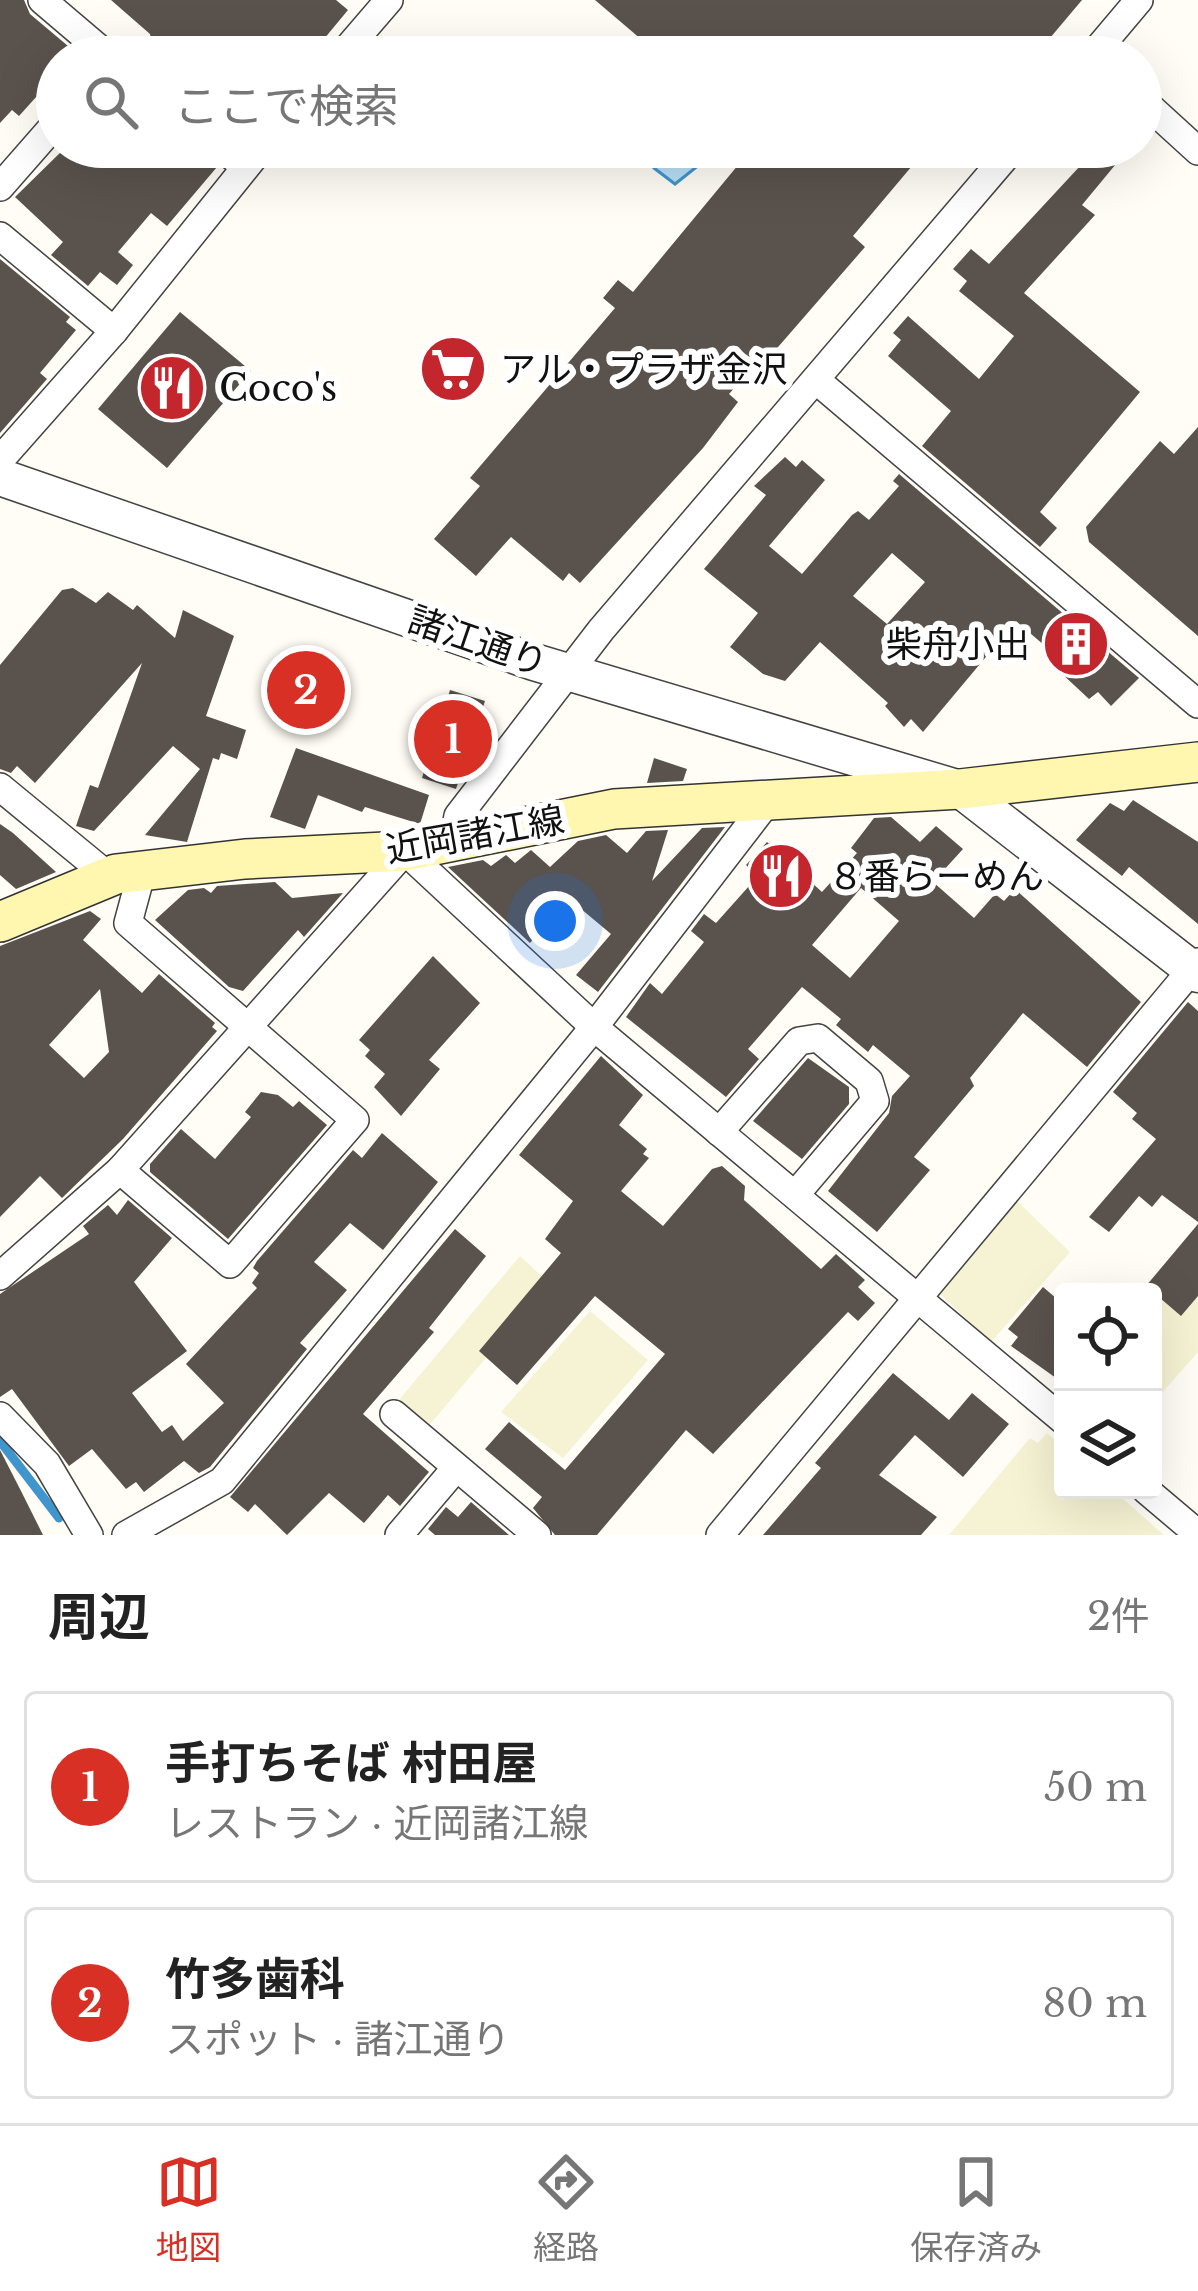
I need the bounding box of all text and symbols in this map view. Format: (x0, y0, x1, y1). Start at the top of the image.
search box (36, 36, 1162, 168)
icon: search (78, 69, 144, 135)
text: ここで検索 (174, 78, 399, 134)
supermarket icon: アル・プラザ金沢 (418, 334, 488, 404)
place label: アル・プラザ金沢 (500, 347, 788, 392)
restaurant icon: Coco's (137, 353, 207, 423)
place label: Coco's (219, 366, 337, 411)
street label: 諸江通り (402, 597, 553, 686)
building icon: 柴舟小出 (1041, 609, 1111, 679)
place label: 柴舟小出 (886, 622, 1030, 667)
pin: 2 (267, 645, 345, 735)
pin: 1 (414, 694, 492, 784)
street label: 近岡諸江線 (383, 797, 568, 872)
restaurant icon: ８番らーめん (746, 841, 816, 911)
place label: ８番らーめん (828, 854, 1044, 899)
your location (525, 891, 585, 951)
map controls (1054, 1283, 1162, 1499)
button: locate (1054, 1283, 1162, 1391)
button: layers (1054, 1391, 1162, 1499)
text: 周辺 (48, 1586, 150, 1649)
text: 2件 (1087, 1592, 1150, 1641)
text: 手打ちそば 村田屋 (165, 1735, 537, 1791)
text: 1 (81, 1763, 99, 1812)
text: 50 m (1044, 1763, 1147, 1812)
text: レストラン · 近岡諸江線 (165, 1799, 589, 1848)
text: 竹多歯科 (165, 1951, 345, 2007)
text: 2 (77, 1979, 103, 2028)
text: 80 m (1042, 1979, 1147, 2028)
text: スポット · 諸江通り (165, 2015, 511, 2064)
tab: 地図 (156, 2149, 222, 2269)
tab: 経路 (533, 2149, 599, 2269)
tab: 保存済み (910, 2149, 1042, 2269)

